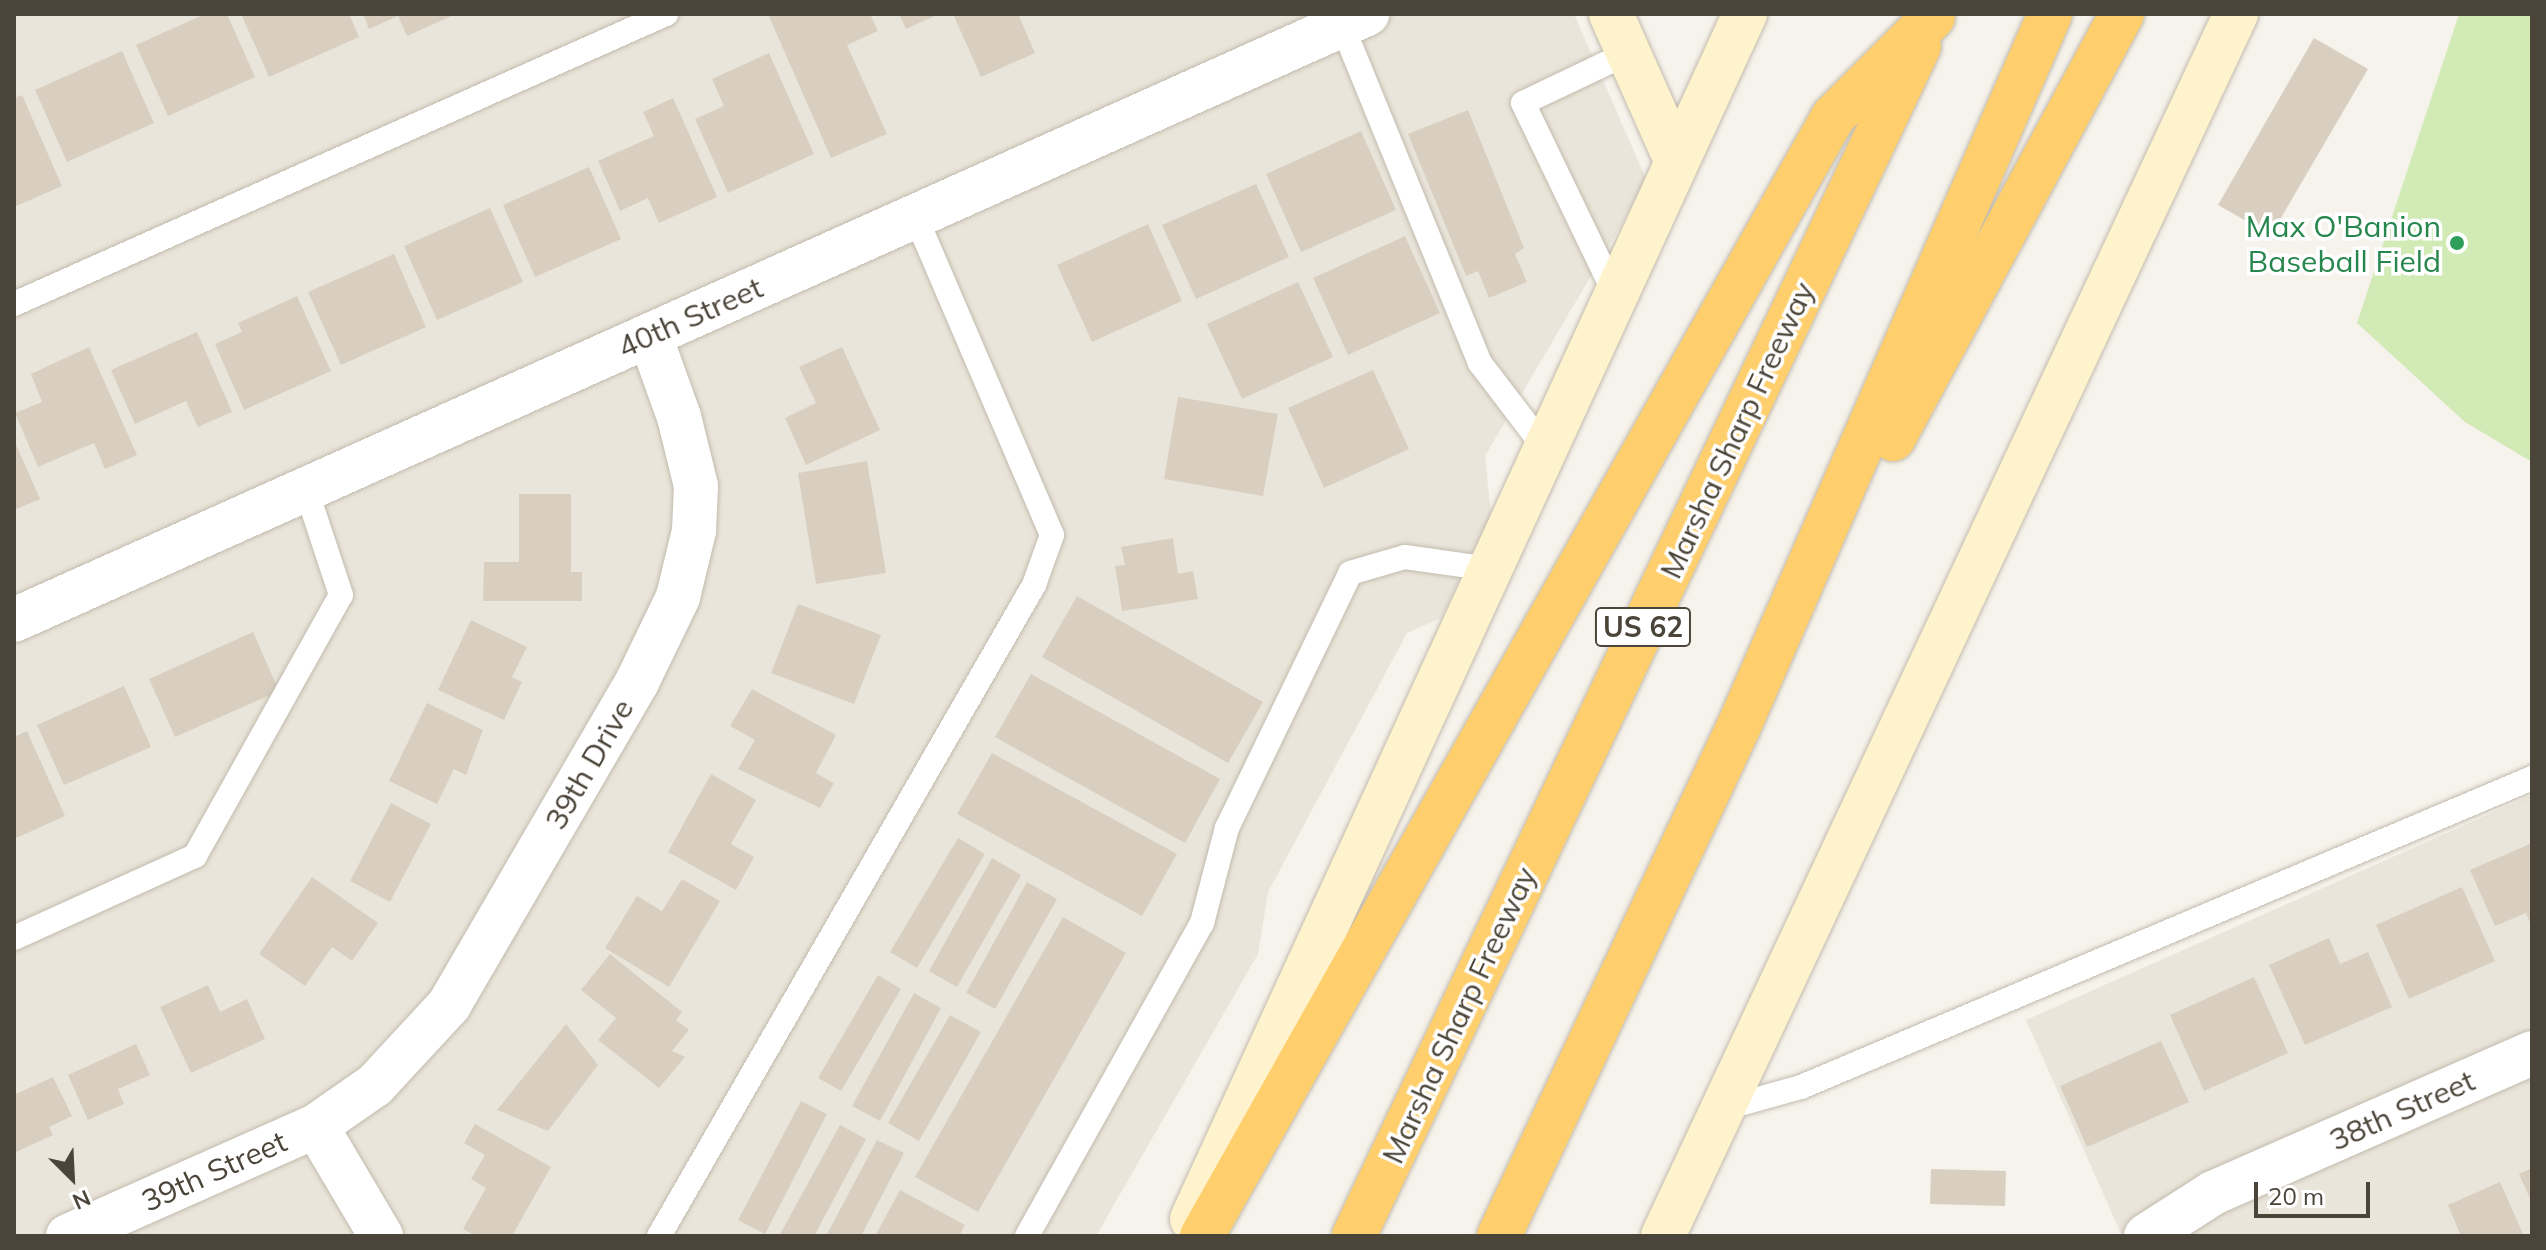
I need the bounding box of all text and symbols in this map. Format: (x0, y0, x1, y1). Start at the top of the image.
place label: Max O'Banion Baseball Field (2246, 208, 2441, 278)
marker: Max O'Banion Baseball Field (2448, 234, 2466, 252)
street label: 40th Street (612, 269, 768, 365)
street label: Marsha Sharp Freeway (1652, 276, 1822, 584)
road number: US 62 (1593, 603, 1693, 651)
street label: 39th Drive (537, 692, 641, 836)
street label: Marsha Sharp Freeway (1374, 861, 1544, 1169)
street label: 38th Street (2324, 1062, 2480, 1158)
street label: 39th Street (136, 1123, 292, 1219)
north arrow (32, 1138, 112, 1218)
scale bar (2258, 1166, 2374, 1216)
text: 20 m (2268, 1181, 2324, 1211)
text: N (68, 1184, 95, 1216)

